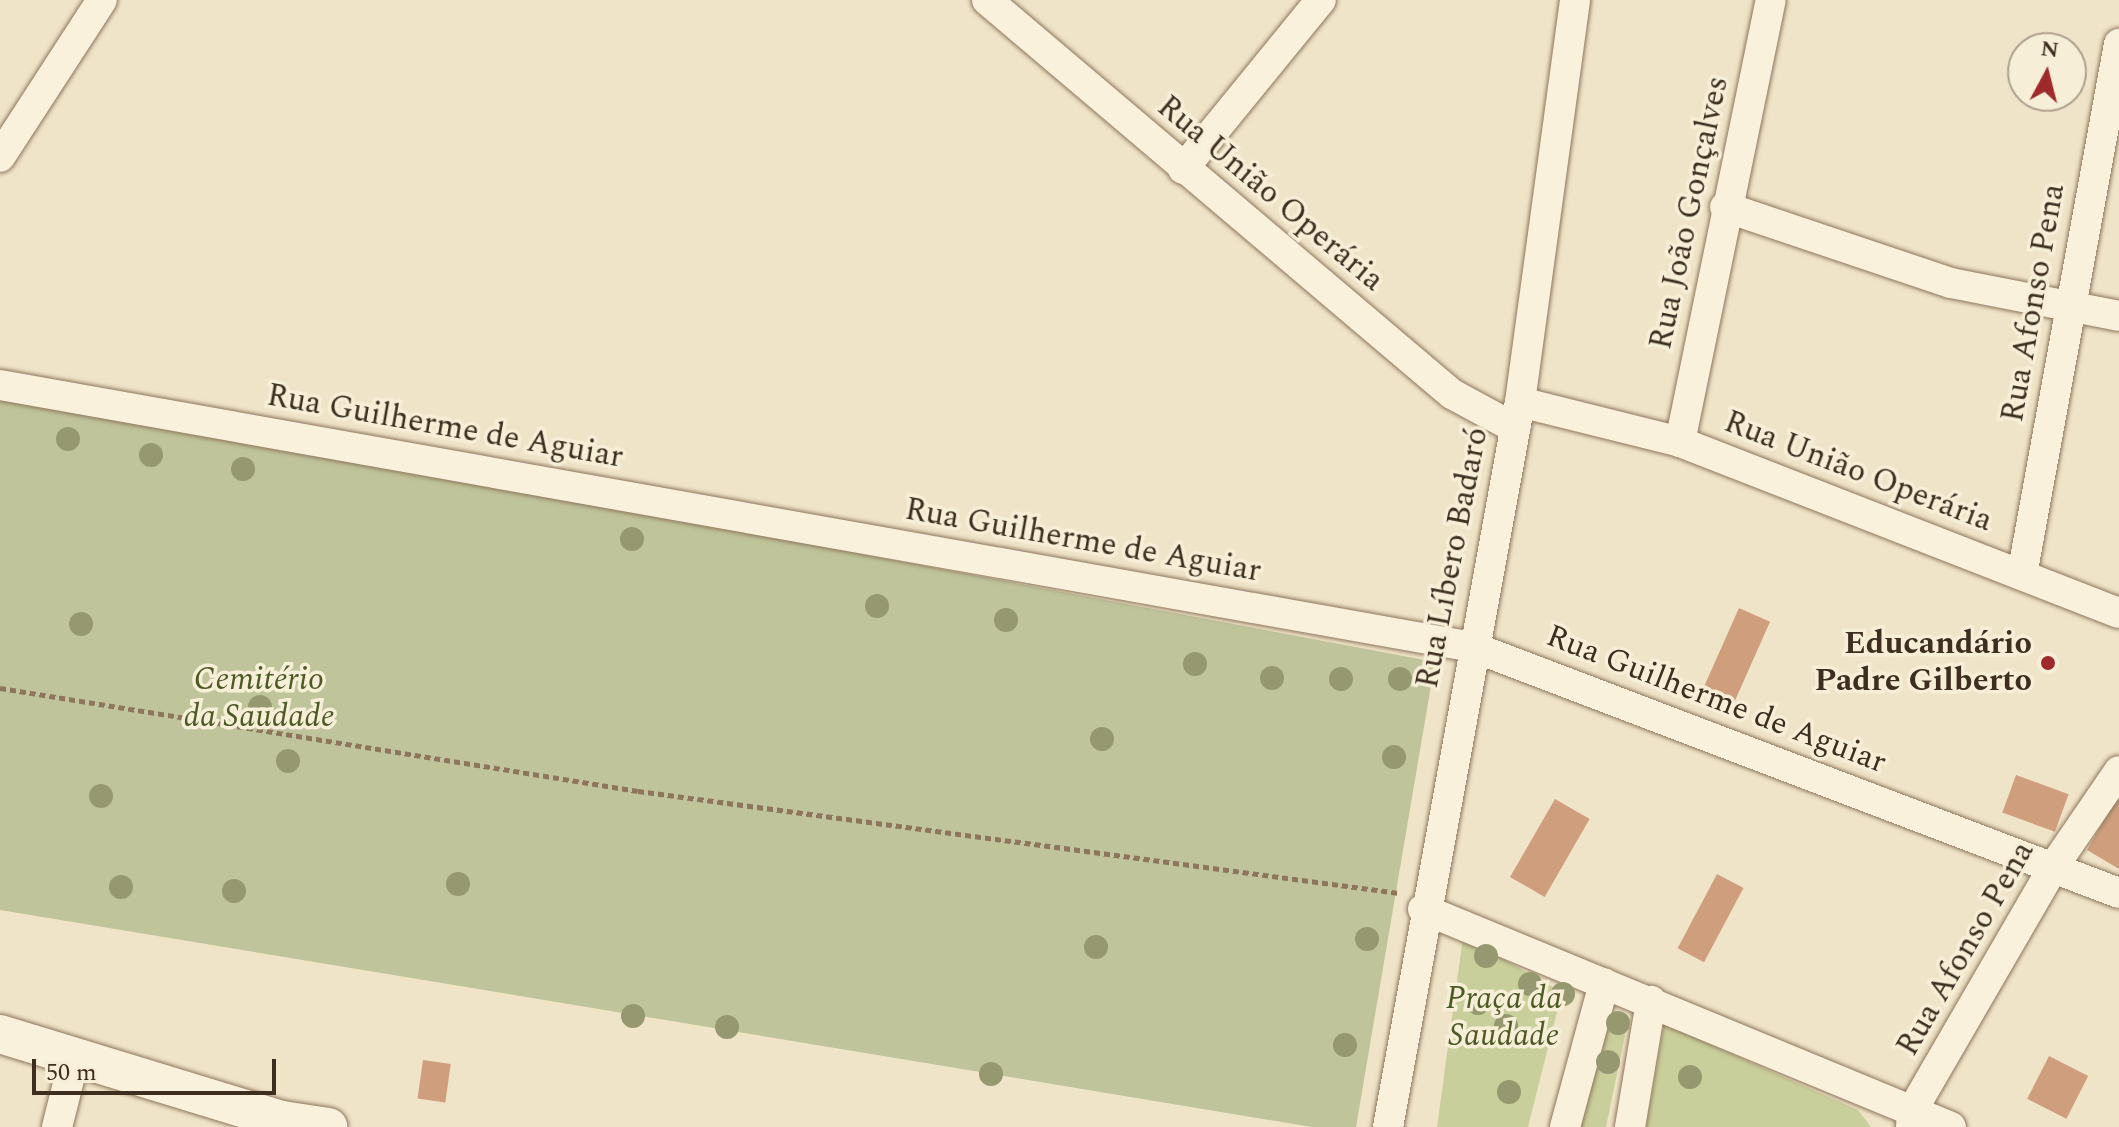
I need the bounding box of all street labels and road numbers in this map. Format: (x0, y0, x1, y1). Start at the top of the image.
street label: Rua João Gonçalves (1642, 73, 1738, 353)
street label: Rua União Operária (1149, 88, 1391, 300)
street label: Rua Afonso Pena (1994, 181, 2074, 425)
street label: Rua Guilherme de Aguiar (264, 377, 626, 477)
street label: Rua União Operária (1719, 403, 1997, 541)
street label: Rua Líbero Badaró (1409, 424, 1497, 692)
street label: Rua Guilherme de Aguiar (902, 491, 1264, 591)
street label: Rua Guilherme de Aguiar (1541, 617, 1891, 783)
street label: Rua Afonso Pena (1889, 835, 2043, 1063)

